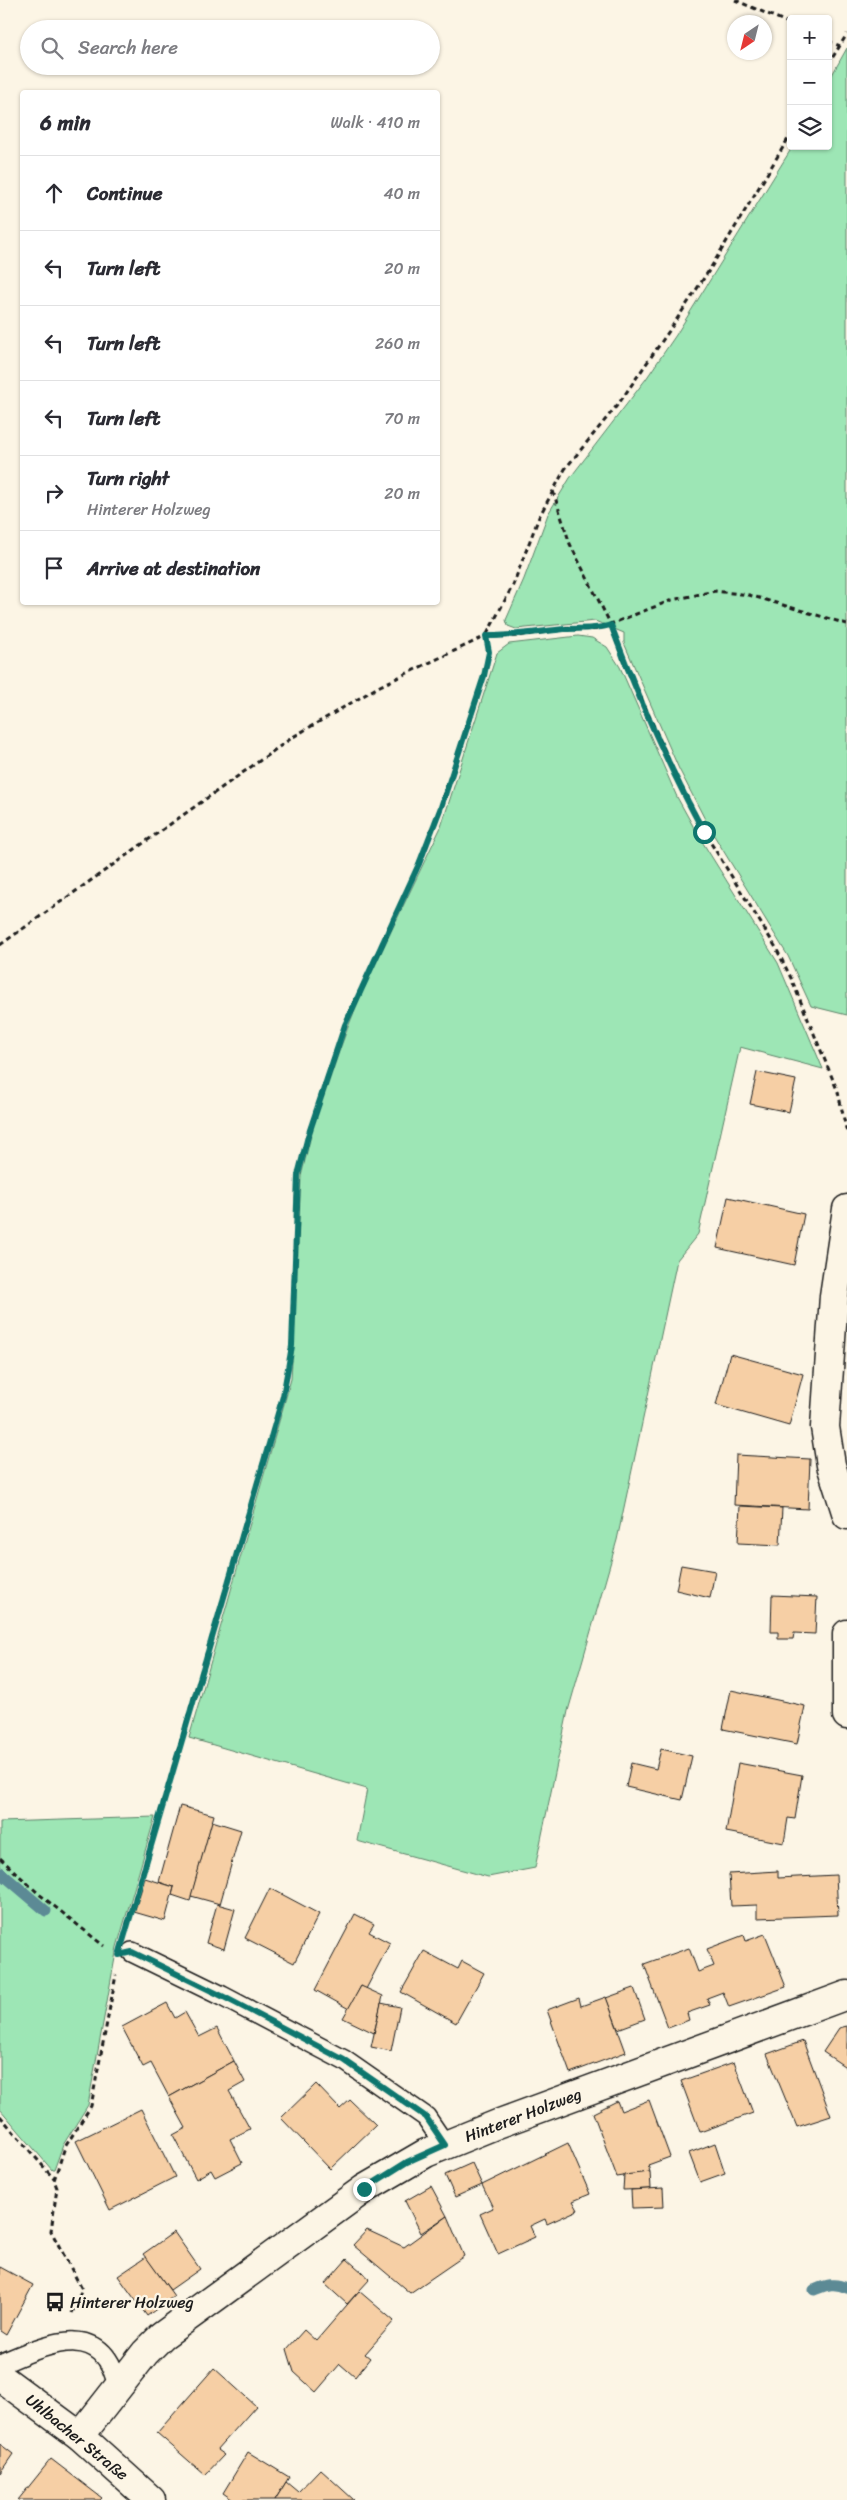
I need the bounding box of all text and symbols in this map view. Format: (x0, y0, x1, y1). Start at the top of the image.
north arrow (727, 15, 772, 60)
map controls (787, 15, 832, 150)
button: + (787, 15, 832, 60)
search box (20, 20, 440, 75)
text: Search here (78, 31, 178, 64)
icon: search (38, 34, 66, 62)
button: − (787, 60, 832, 105)
text: 6 min (40, 104, 91, 142)
button: layers (787, 105, 832, 150)
text: Walk · 410 m (331, 108, 420, 137)
text: Continue (87, 177, 163, 210)
icon: ahead (40, 179, 68, 207)
text: 40 m (383, 179, 420, 208)
text: Turn left (87, 252, 160, 285)
icon: left (40, 254, 68, 282)
text: 20 m (384, 254, 420, 283)
text: Turn left (87, 327, 160, 360)
icon: left (40, 329, 68, 357)
text: 260 m (375, 329, 420, 358)
text: Turn left (87, 402, 160, 435)
icon: left (40, 404, 68, 432)
text: 70 m (384, 404, 420, 433)
text: Turn right (87, 462, 169, 495)
icon: right (40, 479, 68, 507)
text: 20 m (384, 479, 420, 508)
text: Hinterer Holzweg (87, 495, 211, 524)
text: Arrive at destination (87, 552, 260, 585)
icon: arrive (40, 554, 68, 582)
route start (693, 821, 716, 844)
street label: Hinterer Holzweg (460, 2079, 586, 2151)
route end (353, 2178, 376, 2201)
place label: Hinterer Holzweg (70, 2288, 194, 2317)
bus stop icon: Hinterer Holzweg (44, 2291, 66, 2313)
street label: Uhlbacher Straße (19, 2386, 135, 2488)

